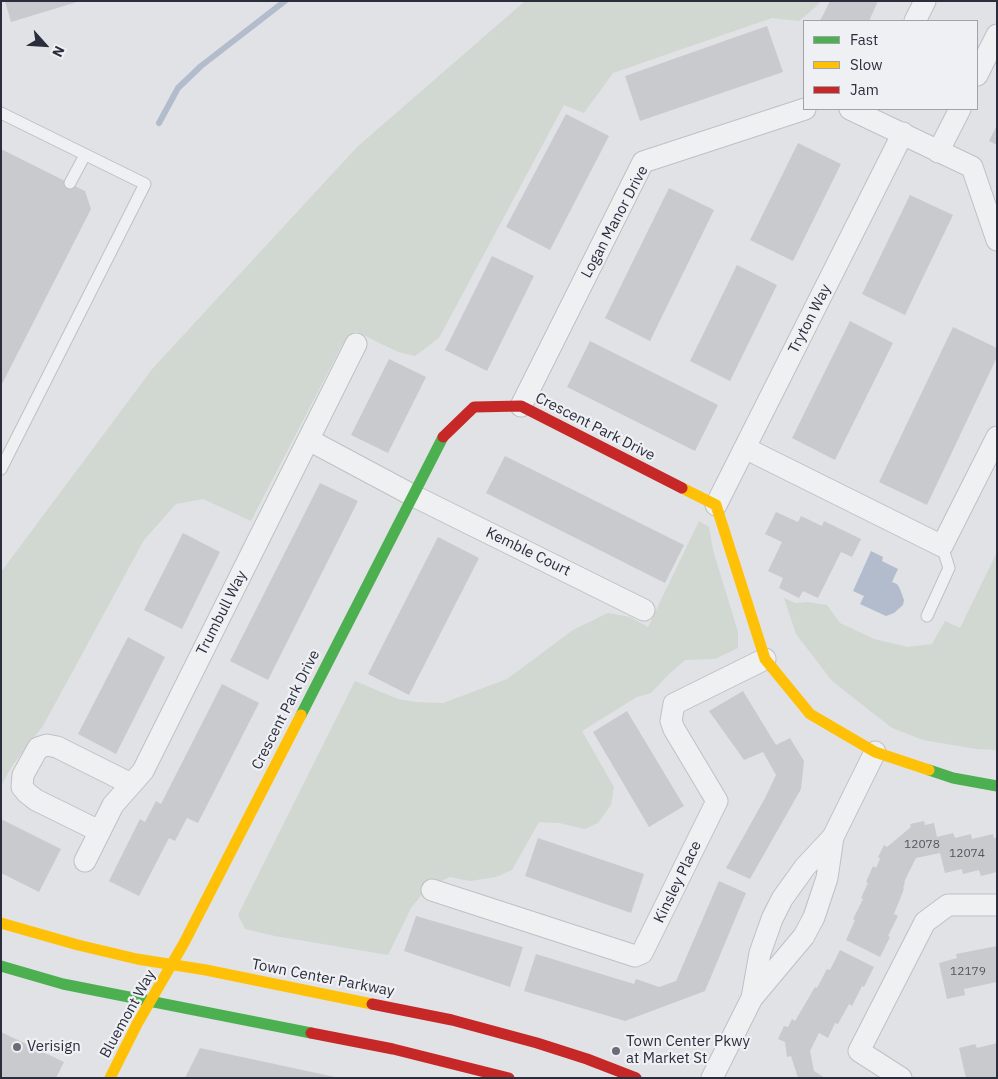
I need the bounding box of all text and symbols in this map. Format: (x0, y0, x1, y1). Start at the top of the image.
north arrow (20, 20, 70, 70)
legend (803, 20, 978, 110)
text: Fast (850, 30, 878, 49)
text: N (48, 43, 69, 60)
text: Slow (850, 55, 883, 74)
text: Jam (850, 80, 879, 99)
street label: Logan Manor Drive (578, 163, 652, 281)
street label: Tryton Way (785, 281, 835, 357)
street label: Crescent Park Drive (532, 389, 658, 465)
street label: Kemble Court (483, 524, 573, 580)
street label: Trumbull Way (193, 568, 251, 658)
street label: Crescent Park Drive (248, 647, 324, 773)
street label: Kinsley Place (650, 838, 706, 926)
house number: 12078 (904, 838, 940, 852)
house number: 12074 (949, 847, 985, 861)
street label: Town Center Parkway (250, 955, 396, 1001)
house number: 12179 (950, 965, 986, 979)
street label: Bluemont Way (96, 967, 160, 1061)
place label: Town Center Pkwy at Market St (626, 1033, 750, 1068)
place label: Verisign (27, 1038, 81, 1056)
marker: Verisign (11, 1041, 23, 1053)
marker: Town Center Pkwy at Market St (610, 1045, 622, 1057)

